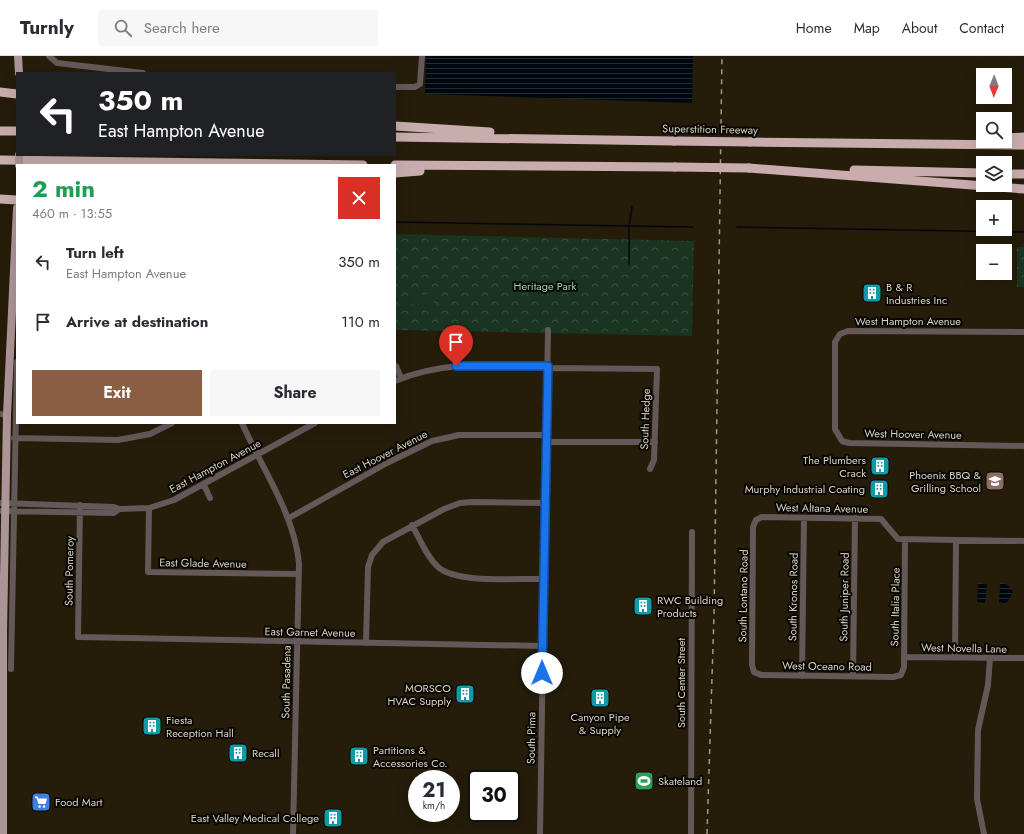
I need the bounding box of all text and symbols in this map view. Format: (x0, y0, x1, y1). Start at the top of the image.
search box (98, 10, 378, 46)
text: Turnly (20, 14, 74, 41)
icon: search (112, 17, 134, 39)
text: Search here (144, 17, 220, 39)
text: Home (796, 18, 832, 38)
text: Map (854, 18, 880, 38)
text: About (902, 18, 937, 38)
text: Contact (959, 18, 1004, 38)
north arrow (976, 68, 1012, 104)
map controls (976, 68, 1012, 280)
text: 350 m (98, 80, 183, 121)
icon: left (32, 88, 84, 140)
button: search (976, 112, 1012, 148)
text: East Hampton Avenue (98, 118, 264, 144)
street label: Superstition Freeway (662, 120, 758, 138)
button: layers (976, 156, 1012, 192)
text: 2 min (32, 171, 95, 206)
button: close (338, 177, 380, 219)
button: + (976, 200, 1012, 236)
text: 460 m · 13:55 (32, 204, 112, 223)
text: Turn left (66, 242, 124, 264)
button: − (976, 244, 1012, 280)
icon: left (32, 251, 54, 273)
text: 350 m (338, 251, 380, 273)
text: East Hampton Avenue (66, 264, 186, 283)
park label: Heritage Park (514, 278, 577, 294)
place label: B & R Industries Inc (886, 279, 947, 308)
building icon: B & R Industries Inc (861, 282, 883, 304)
icon: arrive (32, 311, 54, 333)
text: Arrive at destination (66, 311, 208, 333)
text: 110 m (341, 311, 380, 333)
street label: West Hampton Avenue (855, 313, 961, 329)
pin (439, 325, 473, 366)
icon: arrive (445, 331, 467, 353)
button: Exit (32, 370, 202, 416)
button: Share (210, 370, 380, 416)
street label: South Hedge (636, 388, 654, 450)
street label: West Hoover Avenue (864, 425, 962, 443)
street label: East Hoover Avenue (340, 426, 430, 482)
street label: East Hampton Avenue (166, 435, 264, 497)
place label: The Plumbers Crack (803, 452, 867, 481)
building icon: The Plumbers Crack (869, 455, 891, 477)
place label: Phoenix BBQ & Grilling School (909, 467, 982, 496)
school or university icon: Phoenix BBQ & Grilling School (984, 470, 1006, 492)
building icon: Murphy Industrial Coating (868, 478, 890, 500)
place label: Murphy Industrial Coating (745, 481, 865, 497)
street label: West Altana Avenue (776, 499, 869, 517)
street label: South Pomeroy (60, 536, 78, 606)
street label: South Lontano Road (734, 549, 752, 643)
street label: South Juniper Road (835, 552, 853, 642)
street label: South Kronos Road (784, 553, 802, 641)
street label: East Glade Avenue (159, 554, 247, 572)
street label: South Italia Place (886, 567, 904, 647)
place label: RWC Building Products (657, 592, 723, 621)
building icon: RWC Building Products (632, 595, 654, 617)
street label: East Garnet Avenue (264, 623, 356, 641)
street label: South Center Street (673, 638, 689, 728)
street label: West Novella Lane (921, 639, 1008, 657)
street label: South Pasadena (277, 645, 295, 719)
position arrow (521, 652, 563, 694)
street label: West Oceano Road (782, 657, 872, 675)
place label: MORSCO HVAC Supply (387, 680, 451, 709)
building icon: MORSCO HVAC Supply (454, 683, 476, 705)
building icon: Canyon Pipe & Supply (589, 687, 611, 709)
place label: Canyon Pipe & Supply (570, 709, 630, 738)
place label: Fiesta Reception Hall (166, 712, 234, 741)
street label: South Pima (523, 712, 539, 764)
building icon: Fiesta Reception Hall (141, 715, 163, 737)
building icon: Recall (227, 742, 249, 764)
place label: Partitions & Accessories Co. (373, 742, 448, 771)
place label: Recall (252, 745, 279, 761)
building icon: Partitions & Accessories Co. (348, 745, 370, 767)
speed limit sign: 30 (468, 770, 520, 822)
sports icon: Skateland (633, 770, 655, 792)
place label: Skateland (658, 773, 702, 789)
text: 21 (422, 776, 446, 805)
supermarket icon: Food Mart (30, 791, 52, 813)
place label: Food Mart (55, 794, 103, 810)
text: km/h (423, 798, 445, 813)
building icon: East Valley Medical College (322, 807, 344, 829)
place label: East Valley Medical College (191, 810, 319, 826)

